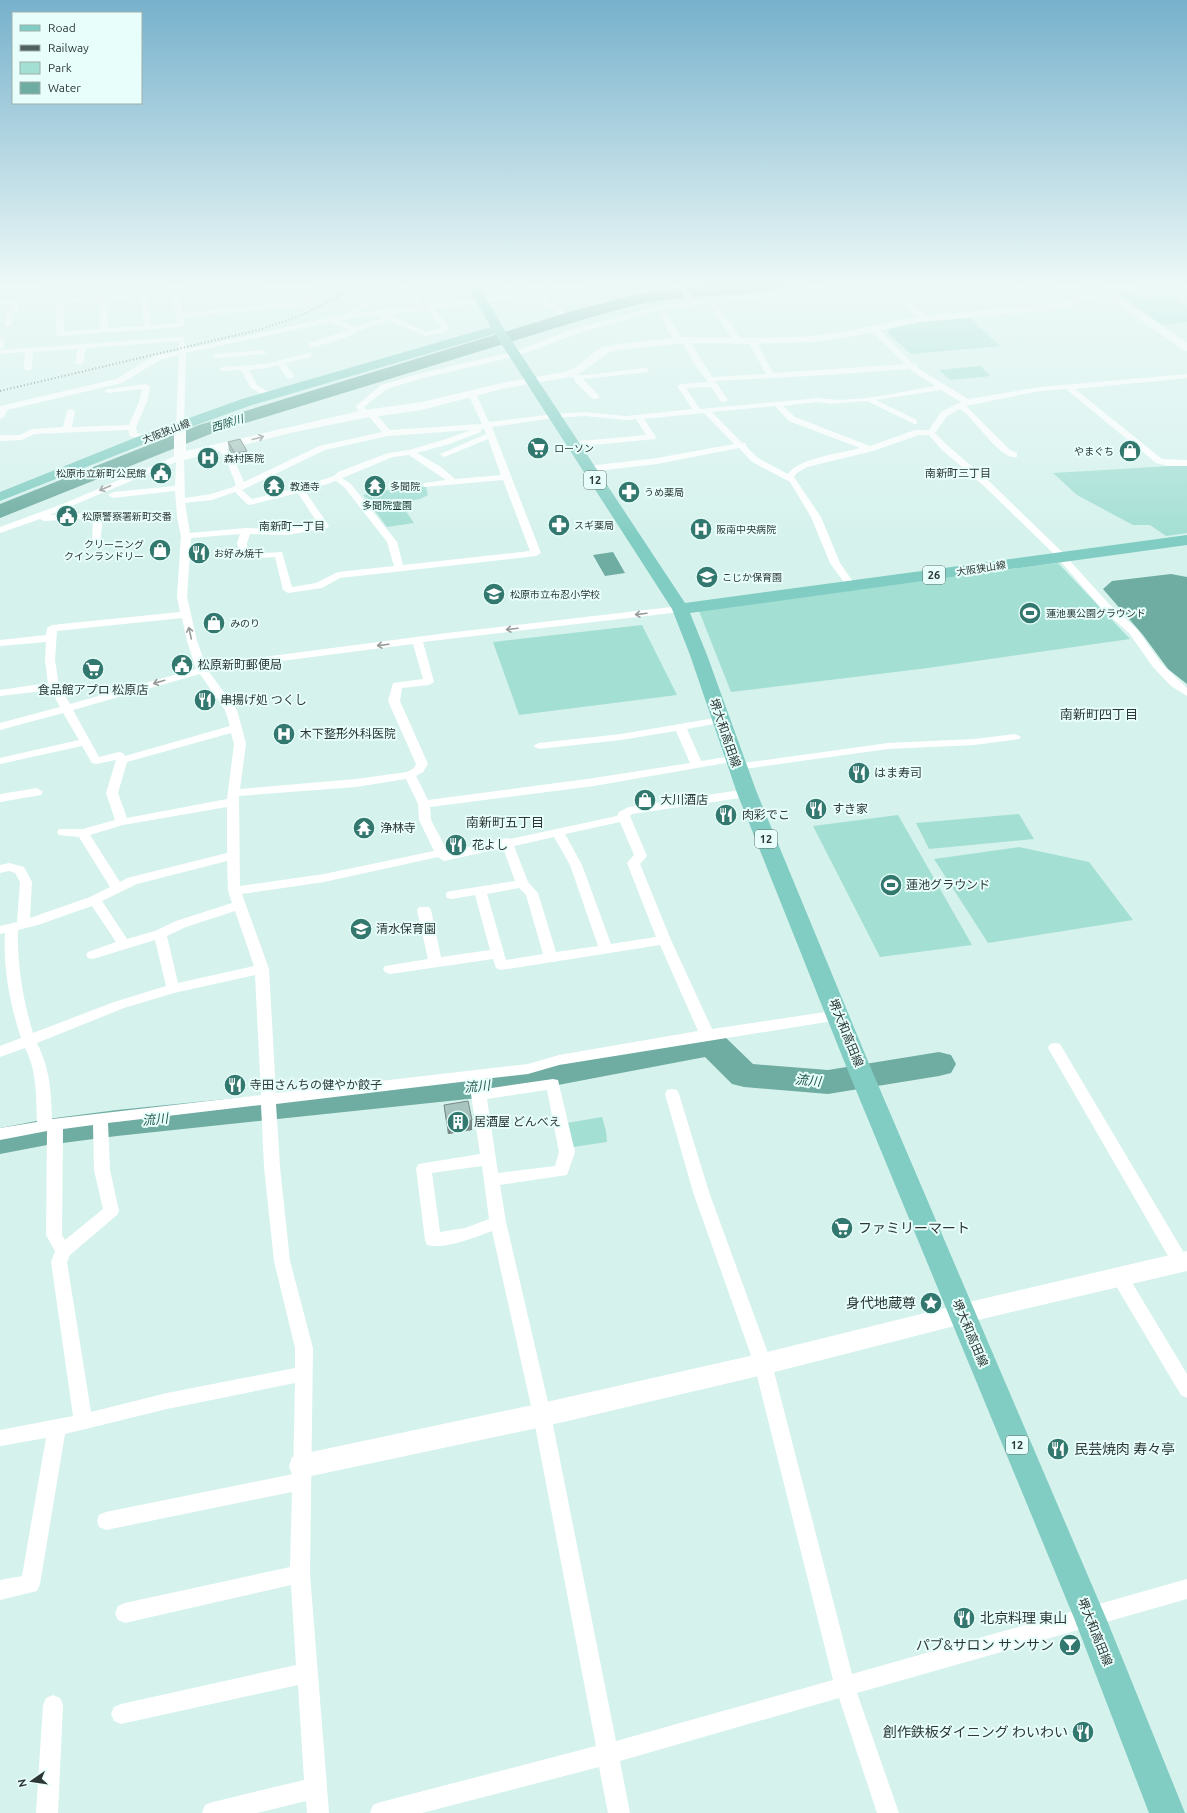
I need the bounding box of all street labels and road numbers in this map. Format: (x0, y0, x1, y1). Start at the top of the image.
street label: 大阪狭山線 (141, 417, 191, 446)
road number: 12 (584, 471, 606, 489)
street label: 大阪狭山線 (956, 559, 1007, 578)
road number: 26 (923, 566, 945, 584)
street label: 堺大和高田線 (708, 697, 743, 769)
road number: 12 (755, 830, 777, 848)
street label: 堺大和高田線 (827, 997, 866, 1069)
street label: 堺大和高田線 (950, 1297, 991, 1368)
road number: 12 (1006, 1436, 1028, 1454)
street label: 堺大和高田線 (1076, 1596, 1115, 1668)

